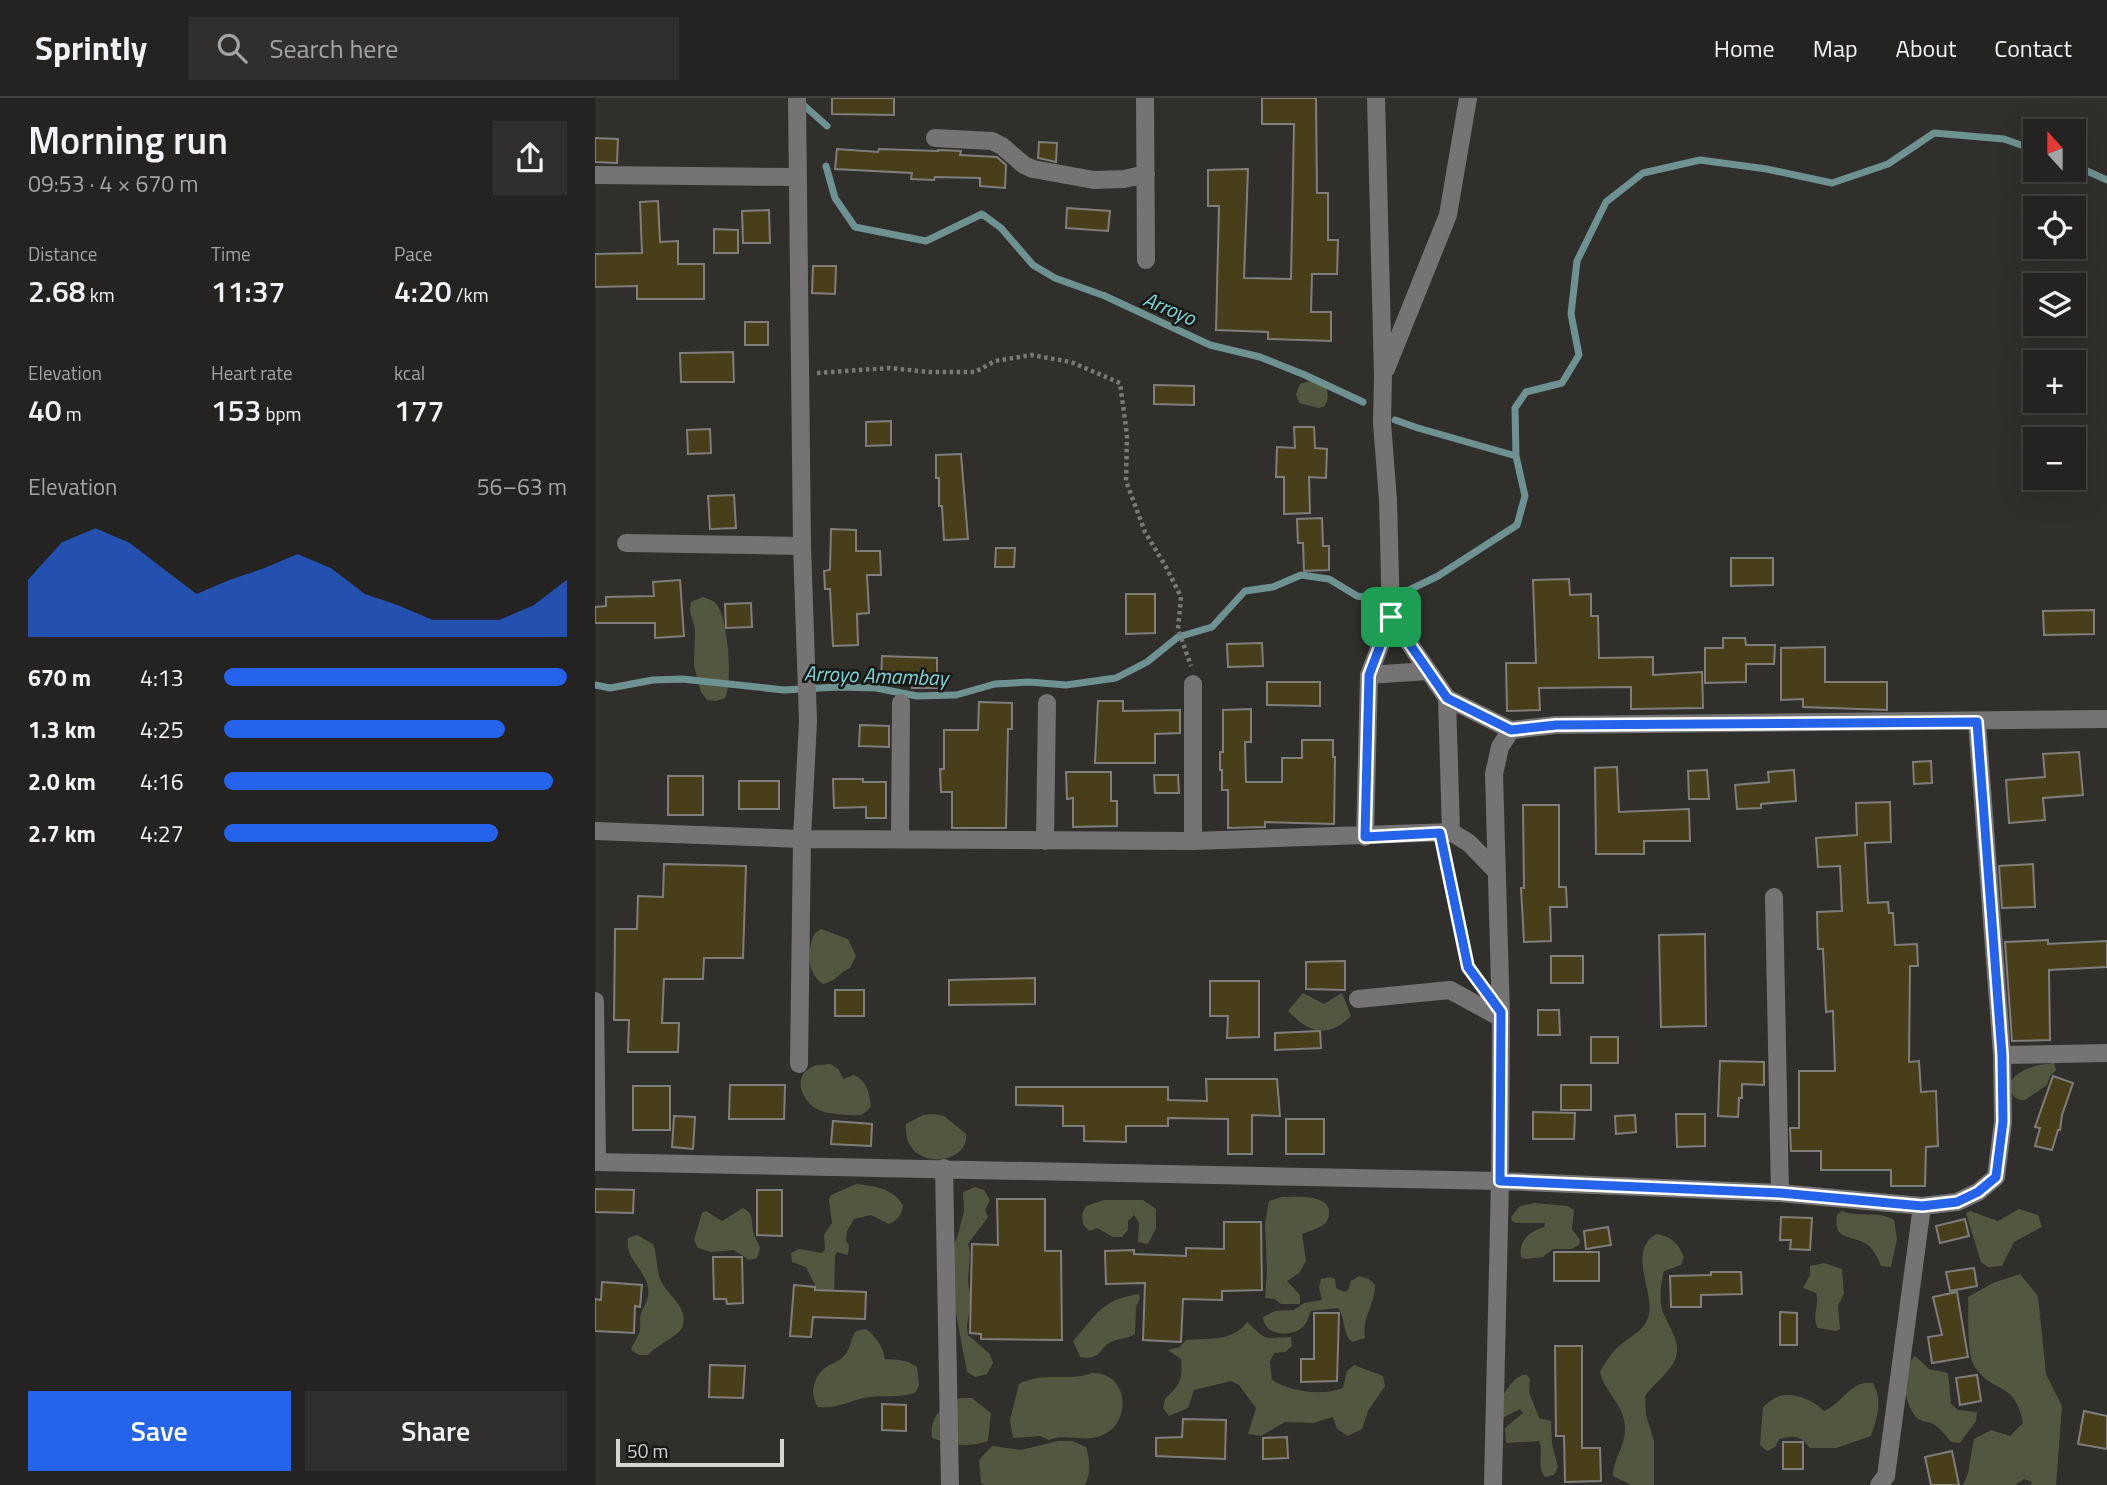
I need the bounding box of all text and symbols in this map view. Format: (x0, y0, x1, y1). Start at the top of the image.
search box (189, 17, 679, 80)
text: Sprintly (35, 23, 147, 73)
icon: search (213, 29, 251, 67)
text: Search here (269, 29, 398, 68)
text: Home (1714, 30, 1775, 66)
text: Map (1813, 30, 1858, 66)
text: About (1896, 30, 1956, 66)
text: Contact (1994, 30, 2072, 66)
text: Morning run (28, 111, 228, 169)
north arrow (2023, 119, 2086, 182)
map controls (2023, 119, 2086, 490)
button: share (493, 121, 567, 195)
text: 09:53 · 4 × 670 m (28, 166, 198, 201)
button: locate (2023, 196, 2086, 259)
text: Distance (28, 239, 97, 268)
text: Time (211, 239, 251, 268)
text: Pace (394, 239, 432, 268)
text: 2.68 (28, 268, 86, 314)
text: 11:37 (211, 268, 285, 314)
text: 4:20 (394, 268, 452, 314)
button: layers (2023, 273, 2086, 336)
text: km (86, 280, 115, 309)
text: /km (452, 280, 489, 309)
water label: Arroyo (1139, 283, 1202, 334)
button: + (2023, 350, 2086, 413)
text: Elevation (28, 358, 102, 387)
text: Heart rate (211, 358, 293, 387)
text: kcal (394, 358, 425, 387)
text: 40 (28, 387, 62, 433)
text: 153 (211, 387, 261, 433)
text: 177 (394, 387, 444, 433)
text: m (62, 399, 82, 428)
text: bpm (261, 399, 301, 428)
button: − (2023, 427, 2086, 490)
text: Elevation (28, 469, 117, 504)
text: 56–63 m (477, 469, 567, 504)
pin (1361, 587, 1421, 647)
icon: arrive (1372, 598, 1410, 636)
water label: Arroyo Amambay (803, 656, 951, 694)
text: 670 m (28, 660, 91, 695)
text: 4:13 (140, 660, 184, 695)
text: 1.3 km (28, 712, 96, 747)
text: 4:25 (140, 712, 184, 747)
text: 2.0 km (28, 764, 96, 799)
text: 4:16 (140, 764, 184, 799)
text: 2.7 km (28, 816, 96, 851)
text: 4:27 (140, 816, 184, 851)
button: Save (28, 1391, 291, 1471)
button: Share (305, 1391, 567, 1471)
scale bar (616, 1436, 784, 1468)
text: 50 m (627, 1436, 668, 1465)

